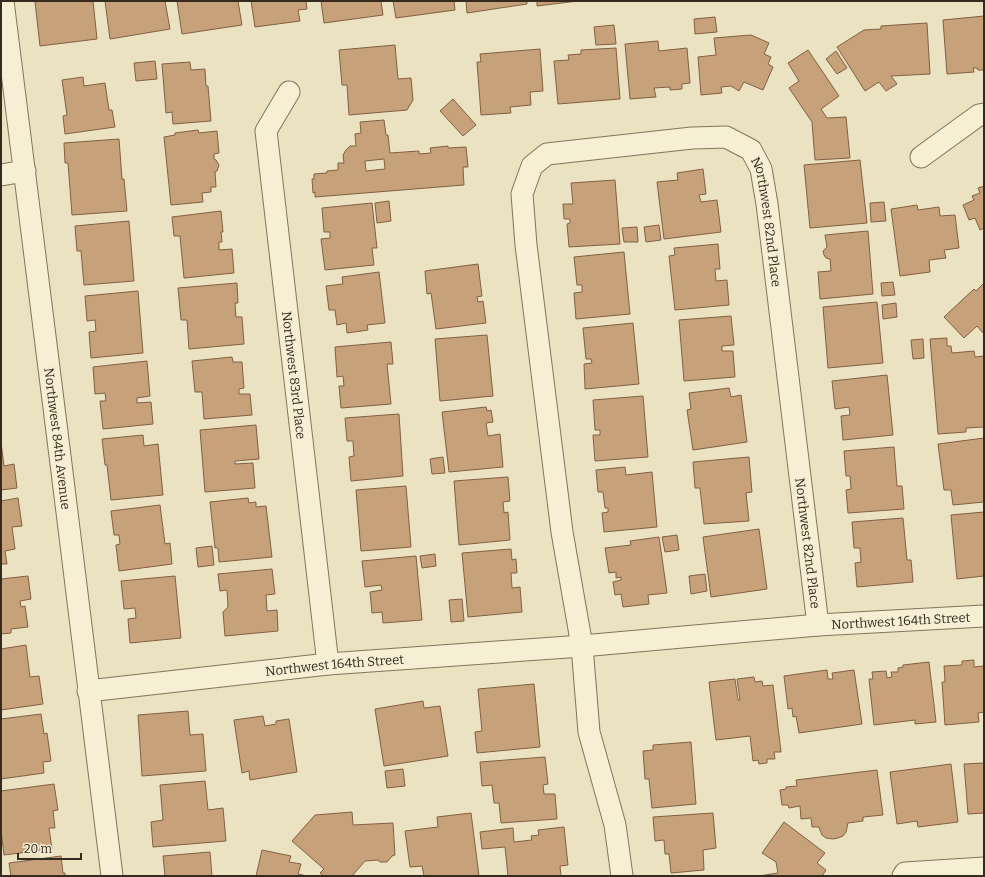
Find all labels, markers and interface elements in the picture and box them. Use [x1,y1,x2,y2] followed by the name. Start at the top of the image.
[748,154,784,288] street label: Northwest 82nd Place
[279,310,309,440] street label: Northwest 83rd Place
[42,367,74,510] street label: Northwest 84th Avenue
[793,477,823,609] street label: Northwest 82nd Place
[831,609,971,632] street label: Northwest 164th Street
[264,651,405,679] street label: Northwest 164th Street
[18,835,81,861] scale bar
[24,842,53,856] text: 20 m

